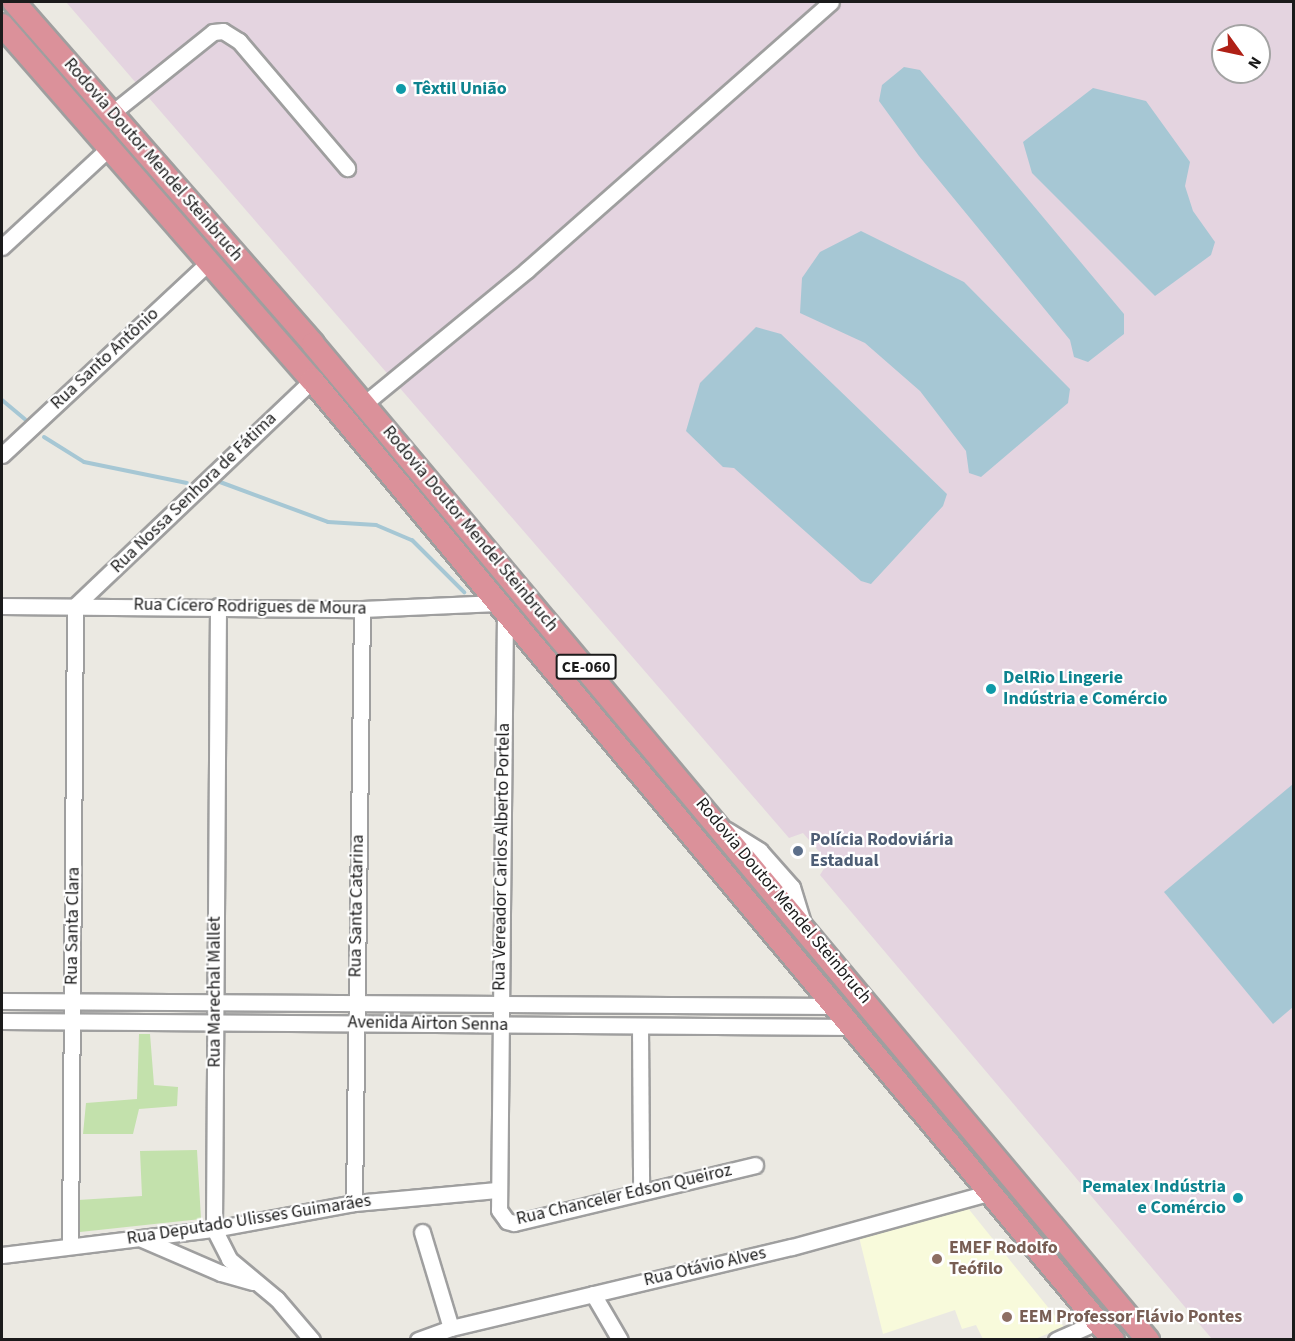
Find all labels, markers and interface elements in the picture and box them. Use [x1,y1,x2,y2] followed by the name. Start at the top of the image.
[1211,24,1271,84] north arrow
[1242,52,1267,73] text: N
[59,54,247,266] street label: Rodovia Doutor Mendel Steinbruch
[413,78,507,100] place label: Têxtil União
[394,82,408,96] marker: Têxtil União
[47,303,163,415] street label: Rua Santo Antônio
[107,408,281,578] street label: Rua Nossa Senhora de Fátima
[377,422,563,636] street label: Rodovia Doutor Mendel Steinbruch
[133,594,367,620] street label: Rua Cícero Rodrigues de Moura
[554,654,618,680] road number: CE-060
[1003,668,1167,710] place label: DelRio Lingerie Indústria e Comércio
[984,682,998,696] marker: DelRio Lingerie Indústria e Comércio
[489,723,515,991] street label: Rua Vereador Carlos Alberto Portela
[690,794,876,1008] street label: Rodovia Doutor Mendel Steinbruch
[810,830,953,872] place label: Polícia Rodoviária Estadual
[345,834,369,978] street label: Rua Santa Catarina
[791,844,805,858] marker: Polícia Rodoviária Estadual
[61,867,85,985] street label: Rua Santa Clara
[204,916,226,1068] street label: Rua Marechal Mallet
[348,1012,508,1036] street label: Avenida Airton Senna
[514,1160,734,1230] street label: Rua Chanceler Edson Queiroz
[1082,1177,1226,1220] place label: Pemalex Indústria e Comércio
[125,1190,373,1250] street label: Rua Deputado Ulisses Guimarães
[1231,1191,1245,1205] marker: Pemalex Indústria e Comércio
[949,1238,1058,1280] place label: EMEF Rodolfo Teófilo
[642,1242,768,1292] street label: Rua Otávio Alves
[930,1252,944,1266] marker: EMEF Rodolfo Teófilo
[1019,1306,1242,1328] place label: EEM Professor Flávio Pontes
[1000,1310,1014,1324] marker: EEM Professor Flávio Pontes

